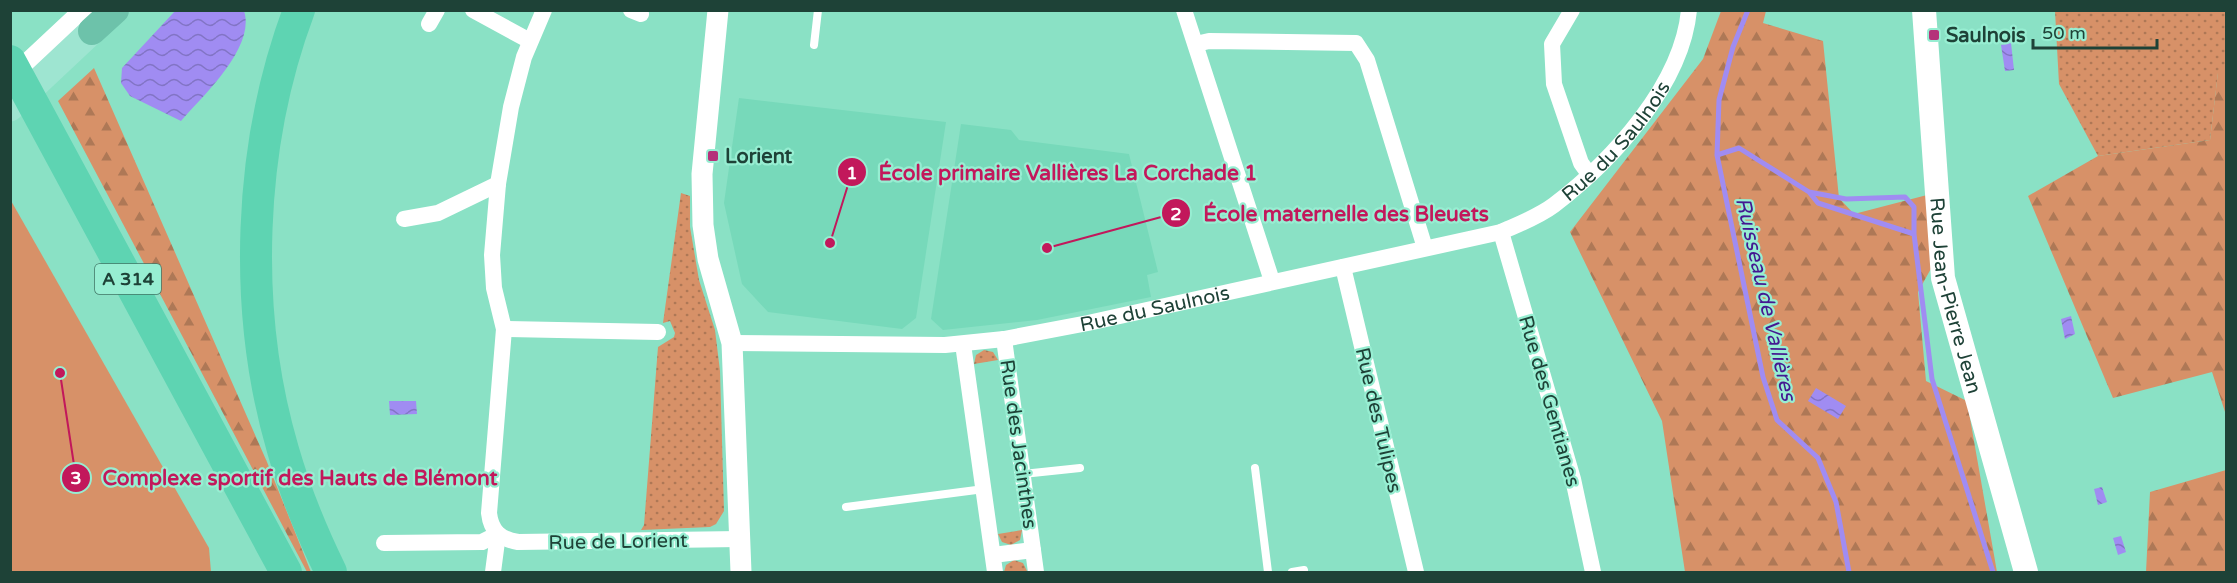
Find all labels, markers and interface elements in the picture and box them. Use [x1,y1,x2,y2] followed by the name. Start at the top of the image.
[2033,12,2158,50] scale bar
[2042,22,2086,44] text: 50 m
[1946,24,2026,48] place label: Saulnois
[1927,28,1941,42] marker: Saulnois
[1557,77,1676,207] street label: Rue du Saulnois
[725,145,793,169] place label: Lorient
[706,149,720,163] marker: Lorient
[837,153,1270,192] callout: École primaire Vallières La Corchade 1
[878,160,1258,186] text: École primaire Vallières La Corchade 1
[846,162,858,184] text: 1
[1161,194,1501,233] callout: École maternelle des Bleuets
[1730,195,1802,405] water label: Ruisseau de Vallières
[1924,197,1986,397] street label: Rue Jean-Pierre Jean
[1203,201,1489,227] text: École maternelle des Bleuets
[1170,203,1182,225] text: 2
[95,264,161,294] road number: A 314
[1078,281,1232,337] street label: Rue du Saulnois
[1513,313,1585,490] street label: Rue des Gentianes
[1350,345,1406,495] street label: Rue des Tulipes
[994,358,1042,530] street label: Rue des Jacinthes
[61,458,510,497] callout: Complexe sportif des Hauts de Blémont
[102,466,498,491] text: Complexe sportif des Hauts de Blémont
[70,467,82,489] text: 3
[548,529,688,555] street label: Rue de Lorient

